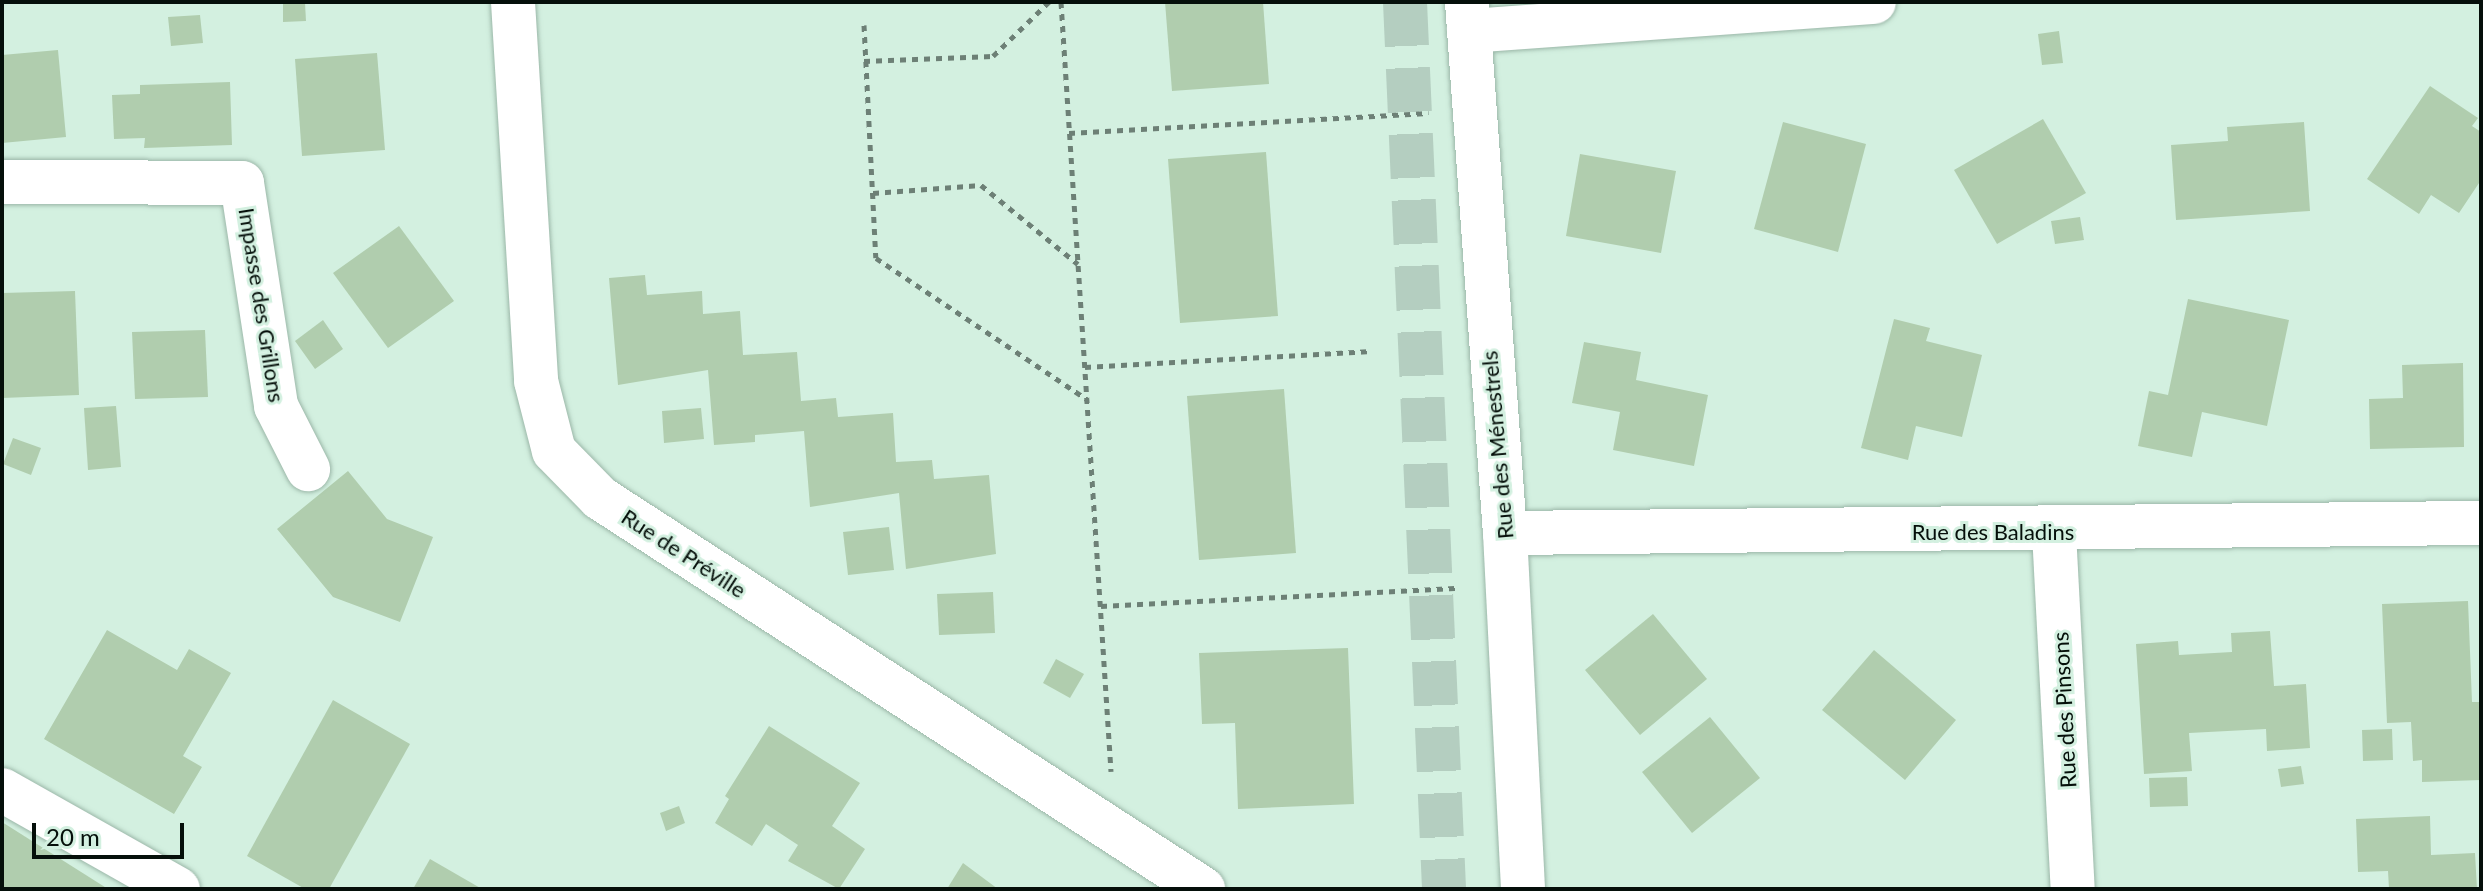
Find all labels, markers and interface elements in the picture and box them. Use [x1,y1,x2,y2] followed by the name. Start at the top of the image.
[234,206,290,404] street label: Impasse des Grillons
[1476,350,1518,540] street label: Rue des Ménestrels
[617,503,751,603] street label: Rue de Préville
[1912,519,2074,545] street label: Rue des Baladins
[2047,631,2081,789] street label: Rue des Pinsons
[36,807,188,857] scale bar
[46,822,100,851] text: 20 m

